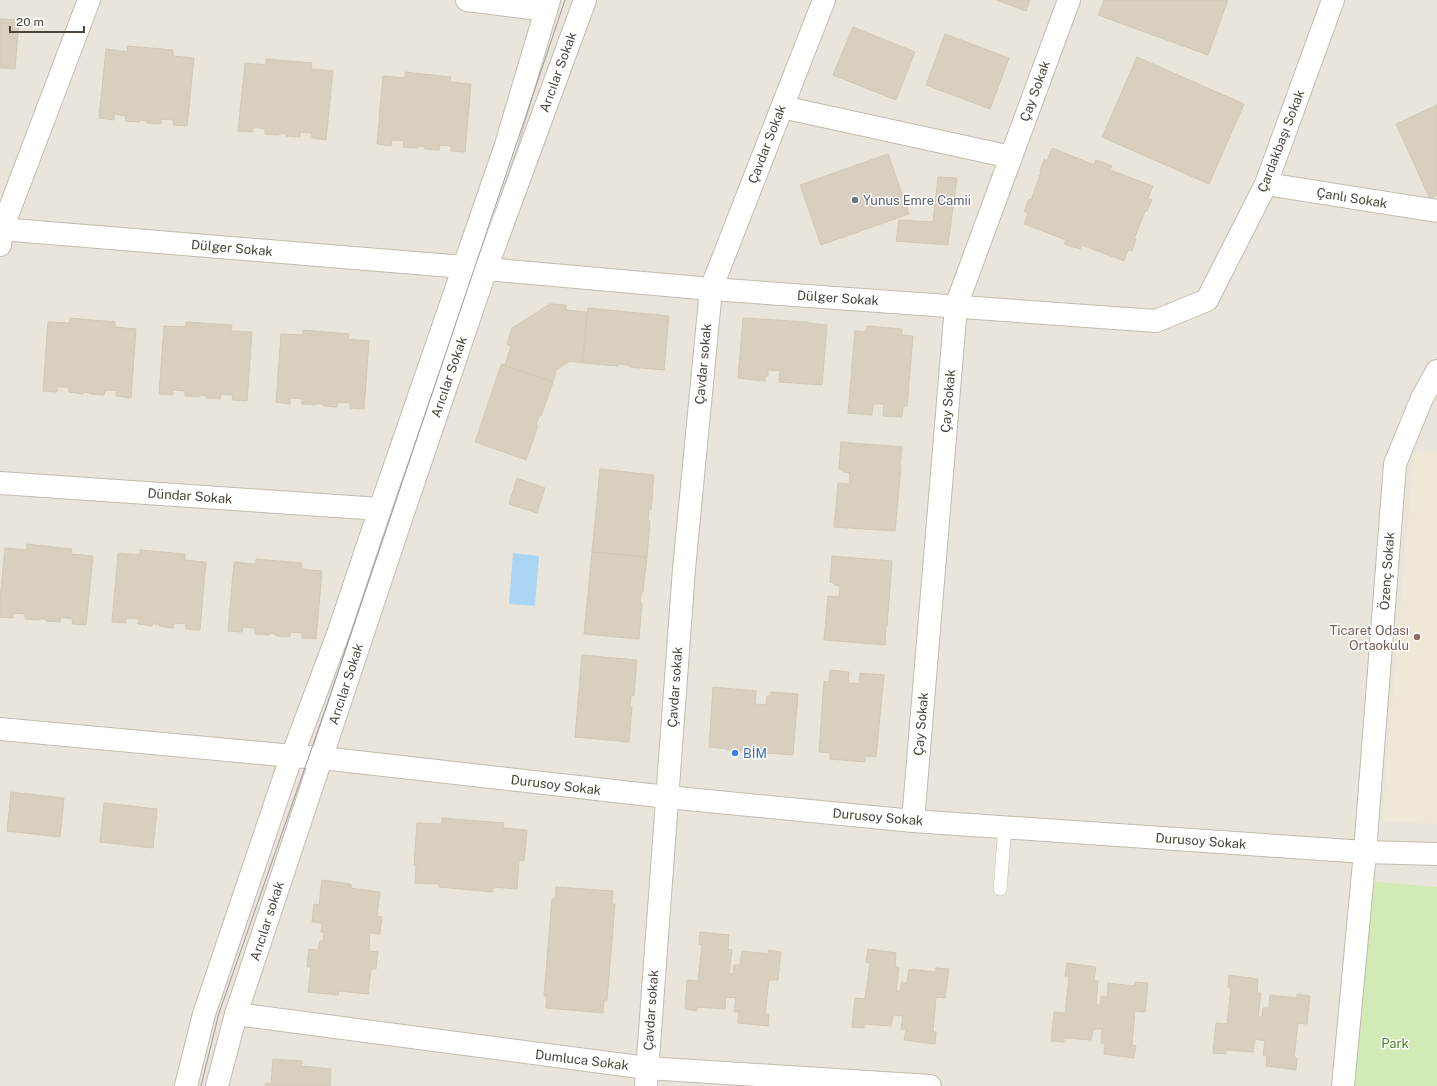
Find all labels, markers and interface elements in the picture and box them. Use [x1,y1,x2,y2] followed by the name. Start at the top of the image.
[10,8,84,34] scale bar
[16,15,44,29] text: 20 m
[536,30,580,114] street label: Arıcılar Sokak
[1017,59,1053,123] street label: Çay Sokak
[1255,88,1307,194] street label: Çardakbaşı Sokak
[745,103,789,185] street label: Çavdar Sokak
[1316,185,1388,211] street label: Çanlı Sokak
[863,193,971,208] place label: Yunus Emre Camii
[850,195,860,205] marker: Yunus Emre Camii
[191,237,273,259] street label: Dülger Sokak
[797,288,879,308] street label: Dülger Sokak
[692,323,714,405] street label: Çavdar sokak
[428,335,470,419] street label: Arıcılar Sokak
[938,369,958,433] street label: Çay Sokak
[147,486,233,506] street label: Dündar Sokak
[1377,531,1397,611] street label: Özenç Sokak
[1330,623,1409,653] place label: Ticaret Odası Ortaokulu
[1412,632,1422,642] marker: Ticaret Odası Ortaokulu
[326,641,366,727] street label: Arıcılar Sokak
[665,646,685,728] street label: Çavdar sokak
[911,692,931,756] street label: Çay Sokak
[743,746,767,761] place label: BİM
[730,748,740,758] marker: BİM
[510,772,602,798] street label: Durusoy Sokak
[832,806,924,828] street label: Durusoy Sokak
[1155,830,1247,852] street label: Durusoy Sokak
[247,879,287,963] street label: Arıcılar sokak
[641,969,661,1051] street label: Çavdar sokak
[1381,1036,1409,1051] park label: Park
[534,1047,630,1073] street label: Dumluca Sokak

